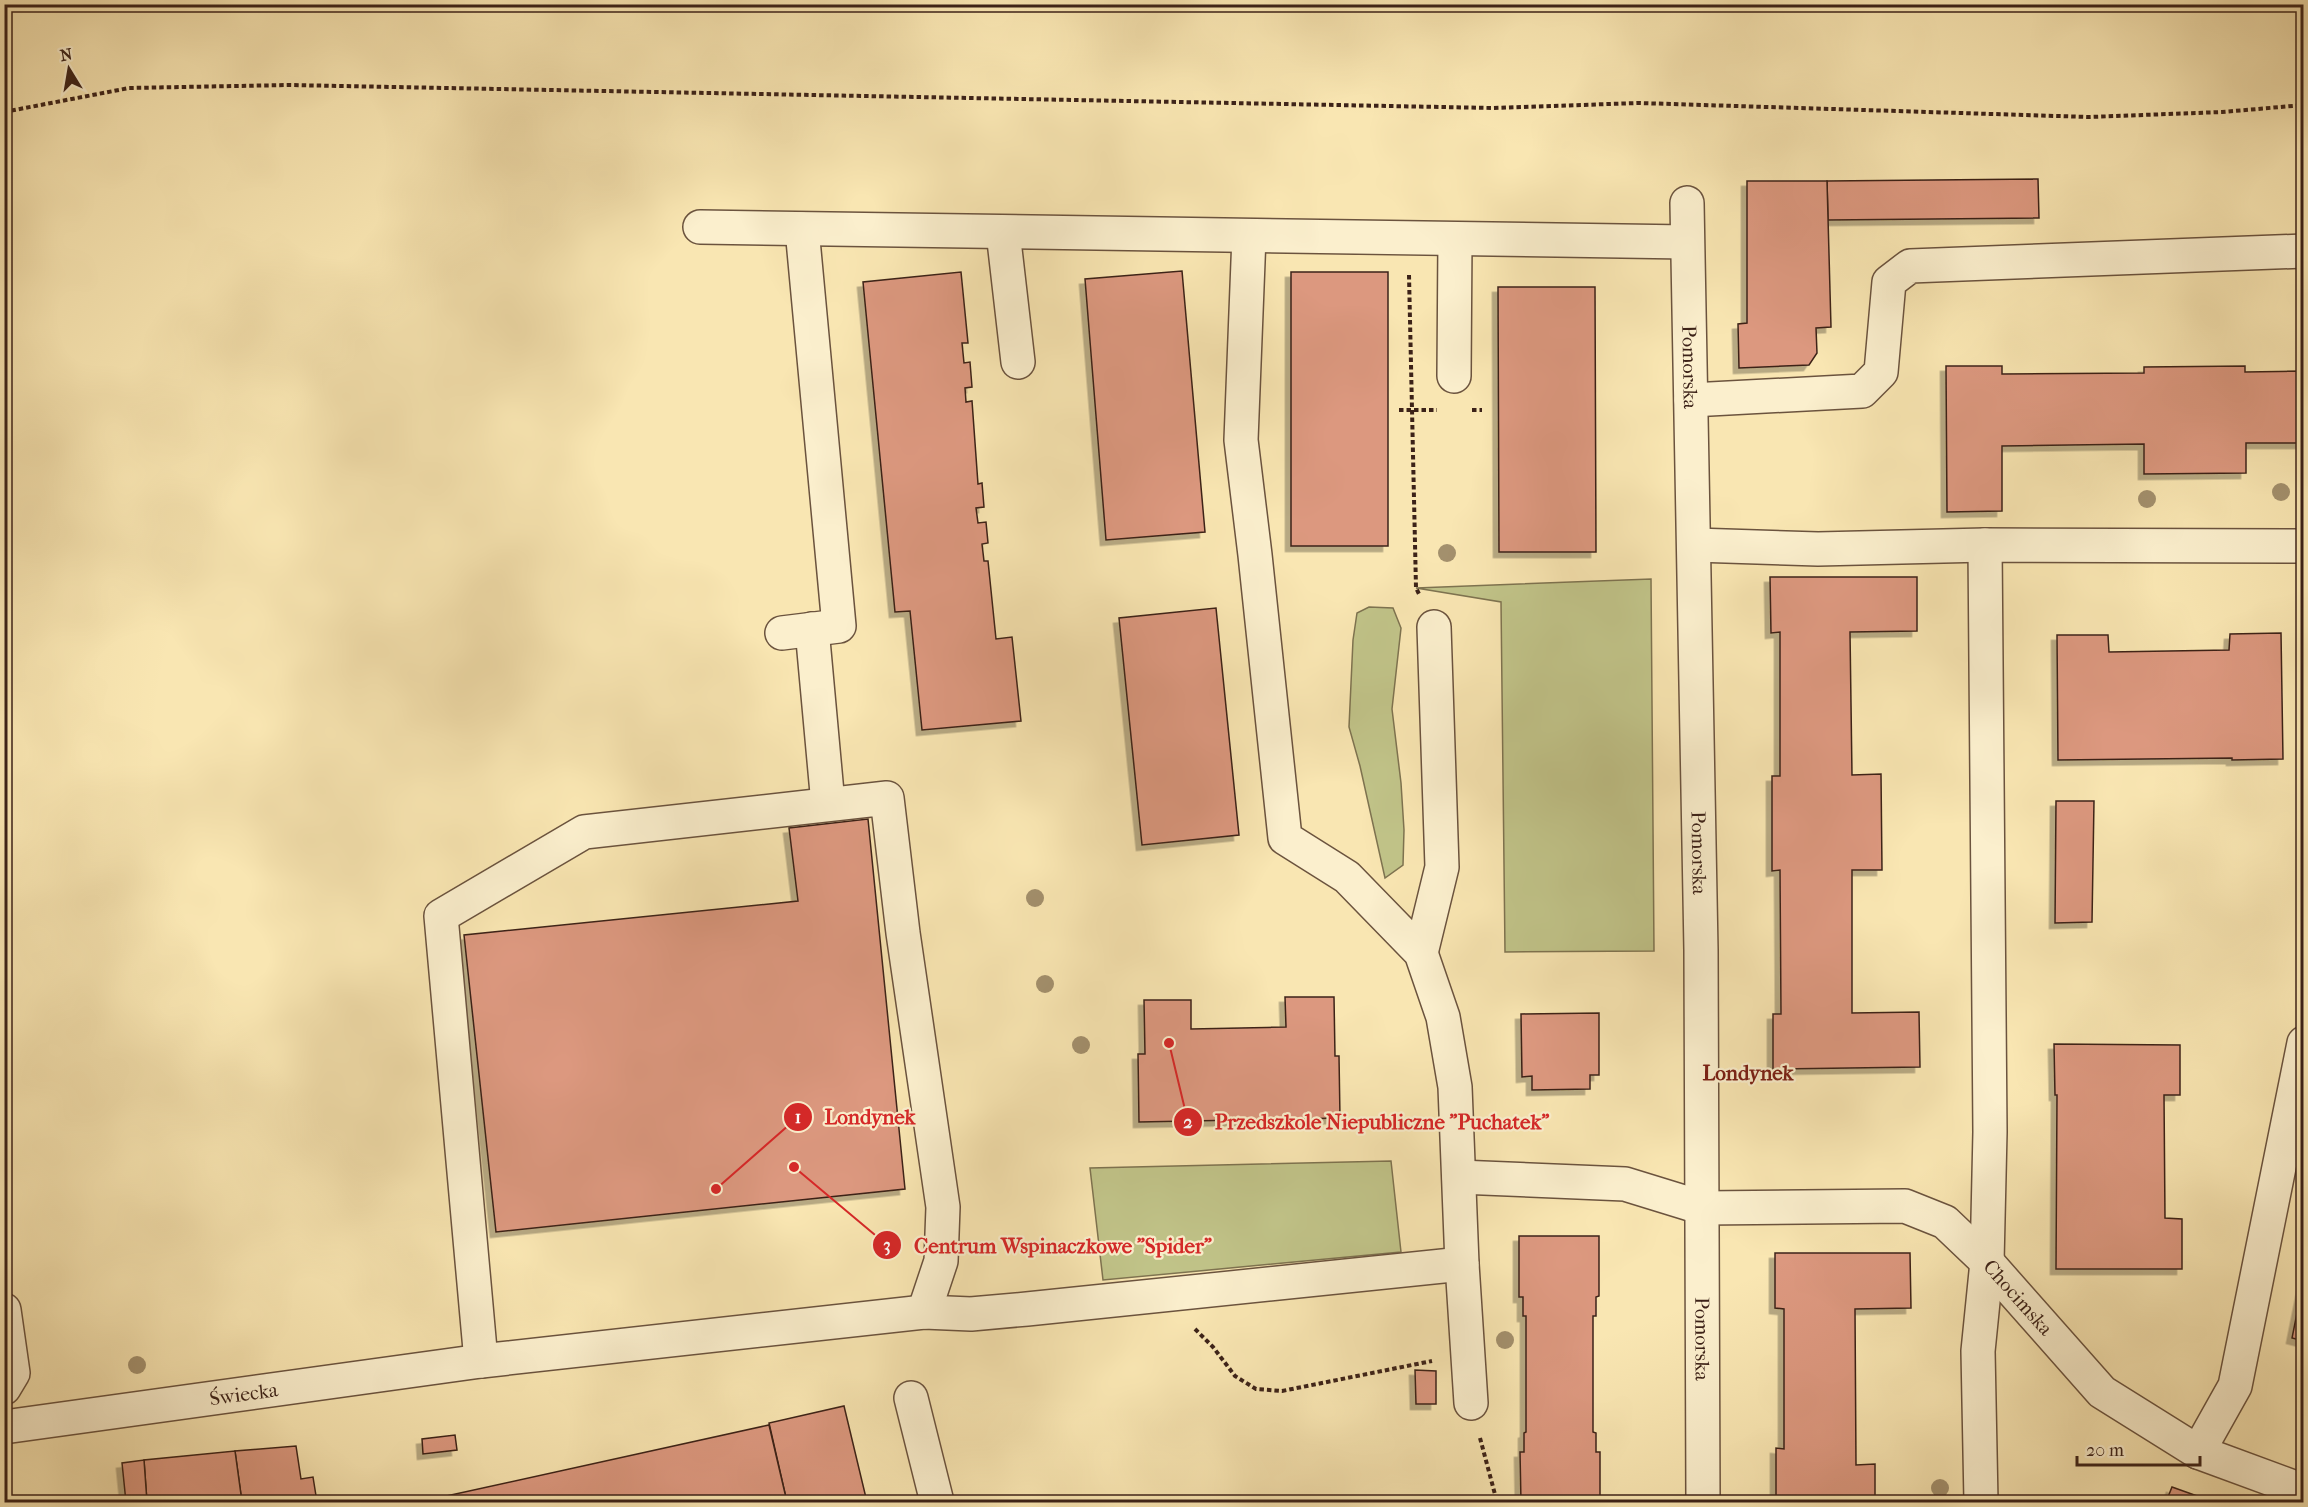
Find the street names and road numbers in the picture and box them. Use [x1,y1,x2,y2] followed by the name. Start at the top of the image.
[1678,325,1702,410] street label: Pomorska
[1687,811,1711,896] street label: Pomorska
[1979,1255,2058,1340] street label: Chocimska
[1691,1297,1714,1381] street label: Pomorska
[208,1378,280,1410] street label: Świecka

